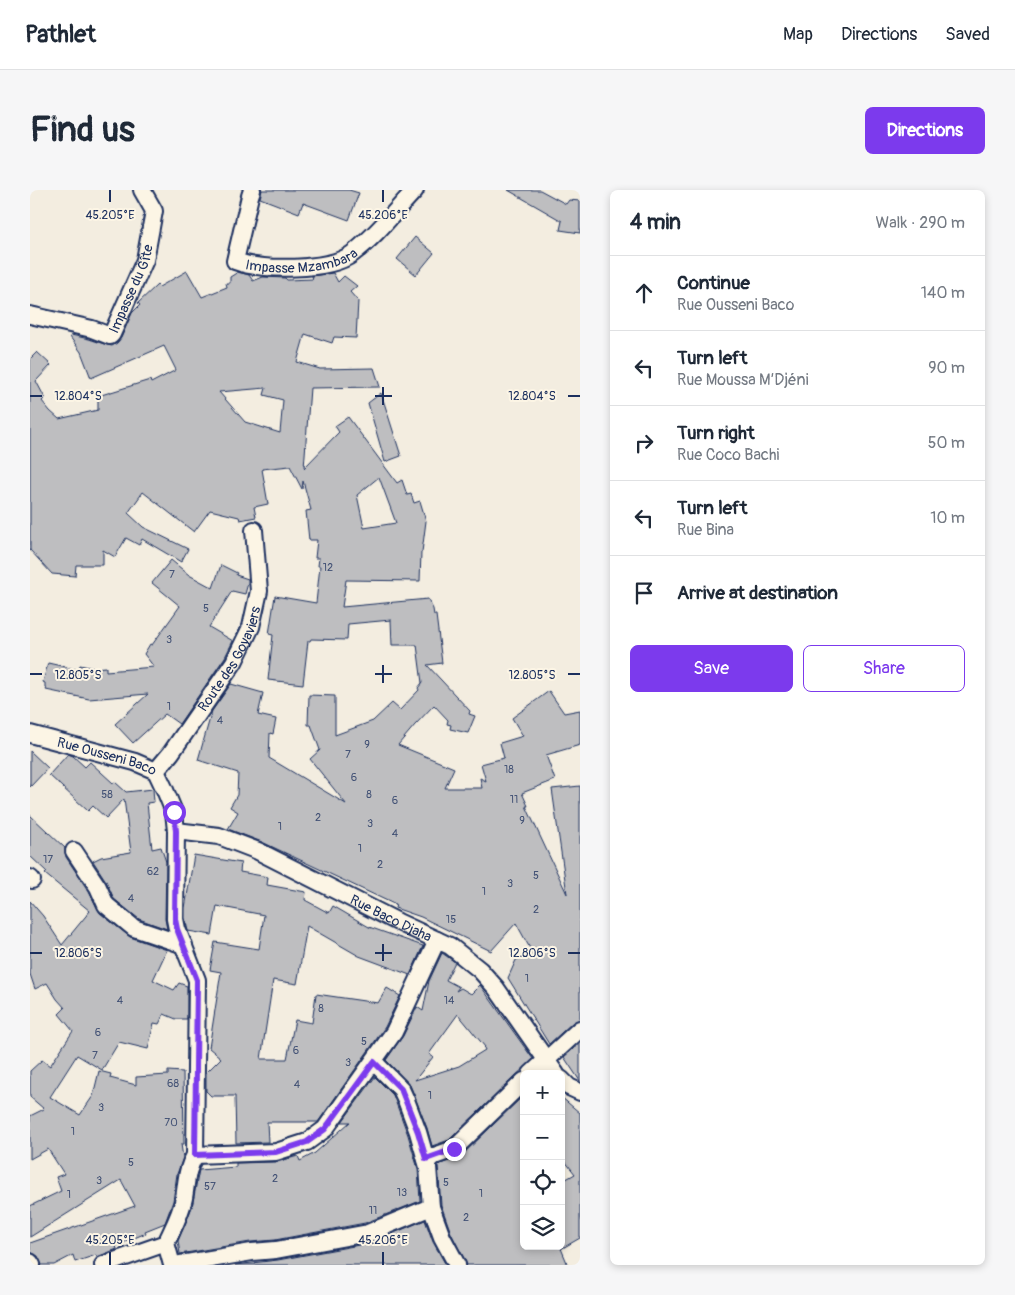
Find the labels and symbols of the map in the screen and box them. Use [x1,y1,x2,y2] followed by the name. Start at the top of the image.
[86,208,135,223] text: 45.205°E
[358,208,408,223] text: 45.206°E
[105,243,157,336] street label: Impasse du Gîte
[244,245,361,277] street label: Impasse Mzambara
[54,389,102,404] text: 12.804°S
[508,389,556,404] text: 12.804°S
[323,561,333,574] house number: 12
[169,568,175,581] house number: 7
[203,602,209,615] house number: 5
[194,604,264,715] street label: Route des Goyaviers
[166,633,172,646] house number: 3
[54,668,102,683] text: 12.805°S
[508,668,556,683] text: 12.805°S
[167,700,171,713] house number: 1
[217,714,224,727] house number: 4
[55,734,159,779] street label: Rue Ousseni Baco
[364,738,370,751] house number: 9
[345,748,351,761] house number: 7
[504,763,514,776] house number: 18
[351,771,357,784] house number: 6
[101,788,113,801] house number: 58
[366,788,372,801] house number: 8
[510,793,518,806] house number: 11
[392,794,398,807] house number: 6
[163,801,186,824] route start
[315,811,321,824] house number: 2
[519,814,525,827] house number: 9
[367,817,373,830] house number: 3
[278,820,282,833] house number: 1
[392,827,399,840] house number: 4
[358,842,362,855] house number: 1
[43,853,53,866] house number: 17
[377,858,383,871] house number: 2
[147,865,159,878] house number: 62
[533,869,539,882] house number: 5
[507,877,513,890] house number: 3
[482,885,486,898] house number: 1
[347,891,434,945] street label: Rue Baco Djaha
[128,892,135,905] house number: 4
[533,903,539,916] house number: 2
[446,913,456,926] house number: 15
[54,946,102,961] text: 12.806°S
[508,946,556,961] text: 12.806°S
[525,972,529,985] house number: 1
[117,994,124,1007] house number: 4
[444,994,455,1007] house number: 14
[318,1002,324,1015] house number: 8
[95,1026,101,1039] house number: 6
[361,1035,367,1048] house number: 5
[293,1044,299,1057] house number: 6
[92,1049,98,1062] house number: 7
[345,1056,351,1069] house number: 3
[167,1077,179,1090] house number: 68
[294,1078,301,1091] house number: 4
[428,1089,432,1102] house number: 1
[98,1101,104,1114] house number: 3
[164,1116,178,1129] house number: 70
[71,1125,75,1138] house number: 1
[443,1138,466,1161] route end
[128,1156,134,1169] house number: 5
[272,1172,278,1185] house number: 2
[96,1174,102,1187] house number: 3
[443,1176,449,1189] house number: 5
[204,1180,216,1193] house number: 57
[397,1186,407,1199] house number: 13
[479,1187,483,1200] house number: 1
[67,1188,71,1201] house number: 1
[369,1204,377,1217] house number: 11
[463,1211,469,1224] house number: 2
[86,1233,135,1248] text: 45.205°E
[358,1233,408,1248] text: 45.206°E

